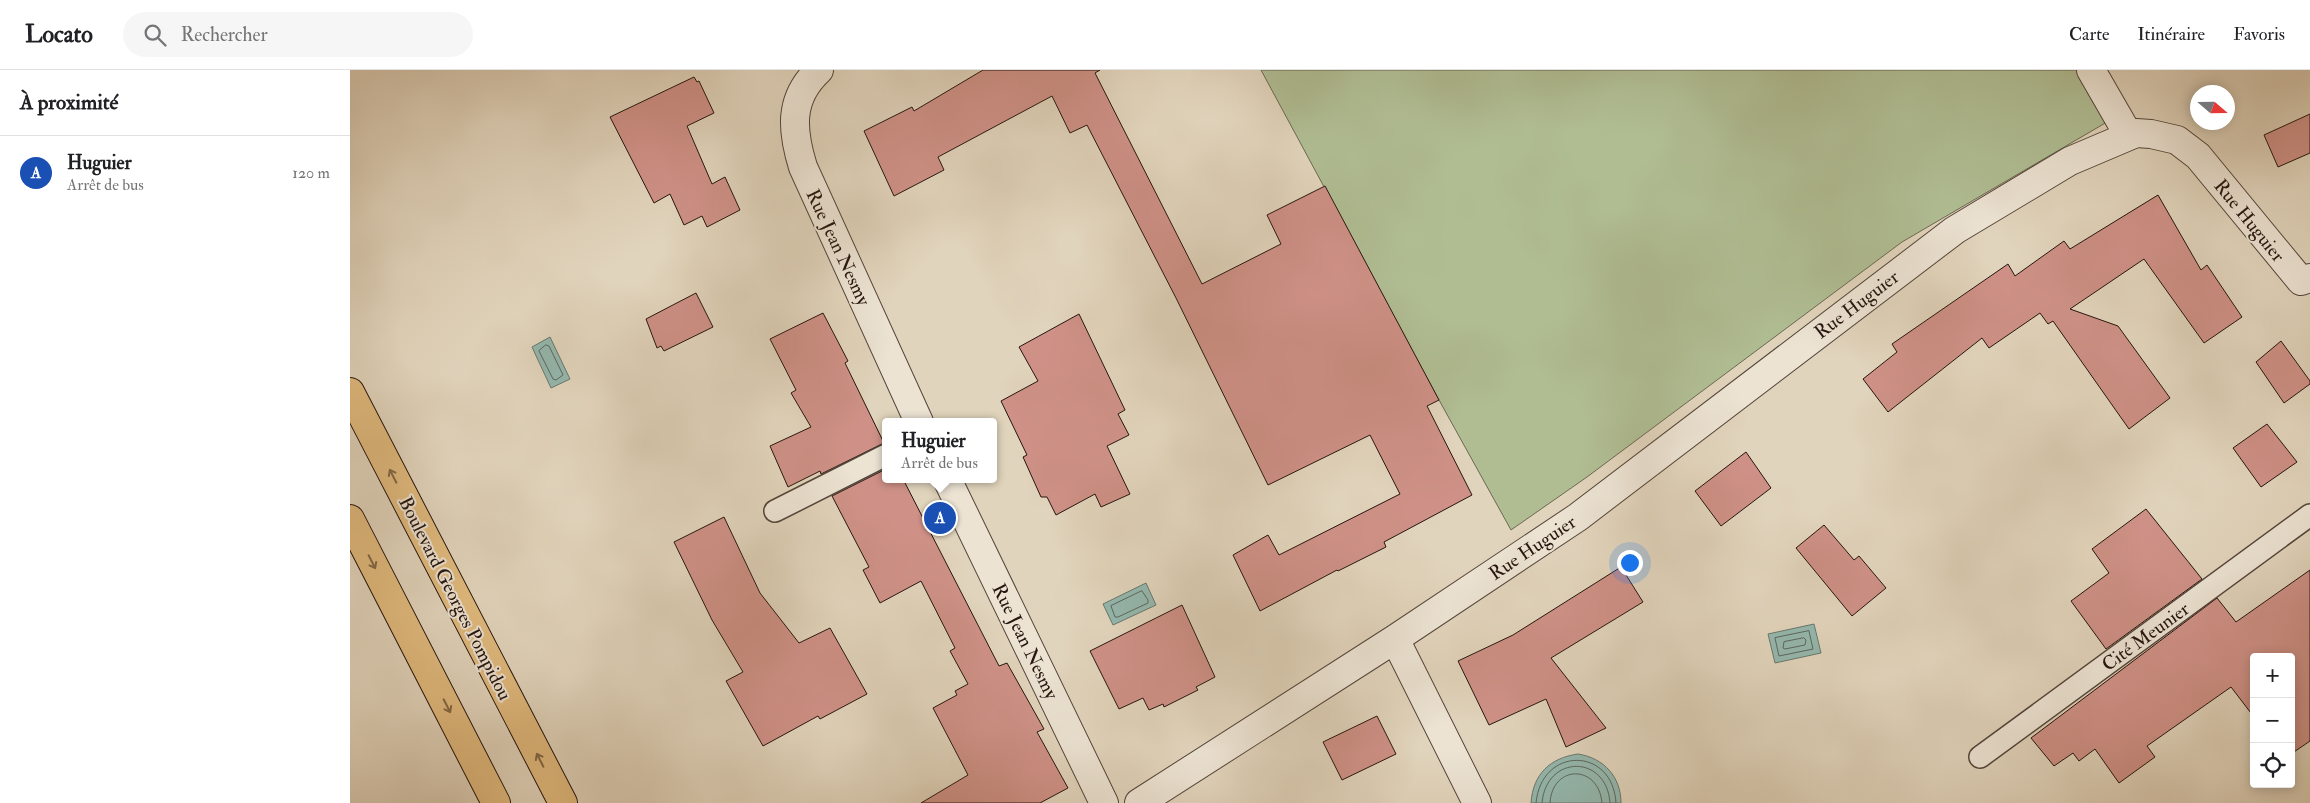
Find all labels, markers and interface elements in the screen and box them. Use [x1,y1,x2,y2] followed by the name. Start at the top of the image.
[123,12,473,57] search box
[25,19,93,50] text: Locato
[141,21,169,49] icon: search
[181,23,267,47] text: Rechercher
[2069,23,2110,46] text: Carte
[2138,23,2205,46] text: Itinéraire
[2233,23,2285,46] text: Favoris
[2190,85,2235,130] north arrow
[20,89,118,116] text: À proximité
[67,151,132,175] text: Huguier
[31,163,41,183] text: A
[292,163,330,183] text: 120 m
[2209,174,2290,267] street label: Rue Huguier
[67,175,144,195] text: Arrêt de bus
[801,185,876,310] street label: Rue Jean Nesmy
[1810,265,1904,344] street label: Rue Huguier
[882,418,997,483] popup
[901,429,966,453] text: Huguier
[901,453,978,473] text: Arrêt de bus
[388,468,398,483] one-way arrow
[392,493,517,705] street label: Boulevard Georges Pompidou
[924,499,956,537] pin: A
[1485,510,1581,586] street label: Rue Huguier
[1617,550,1643,576] your location
[368,554,377,569] one-way arrow
[987,580,1064,704] street label: Rue Jean Nesmy
[2097,597,2194,677] street label: Cité Meunier
[2250,653,2295,788] map controls
[2250,653,2295,698] button: +
[2250,698,2295,743] button: −
[442,699,452,714] one-way arrow
[2250,743,2295,788] button: locate
[535,752,545,767] one-way arrow

